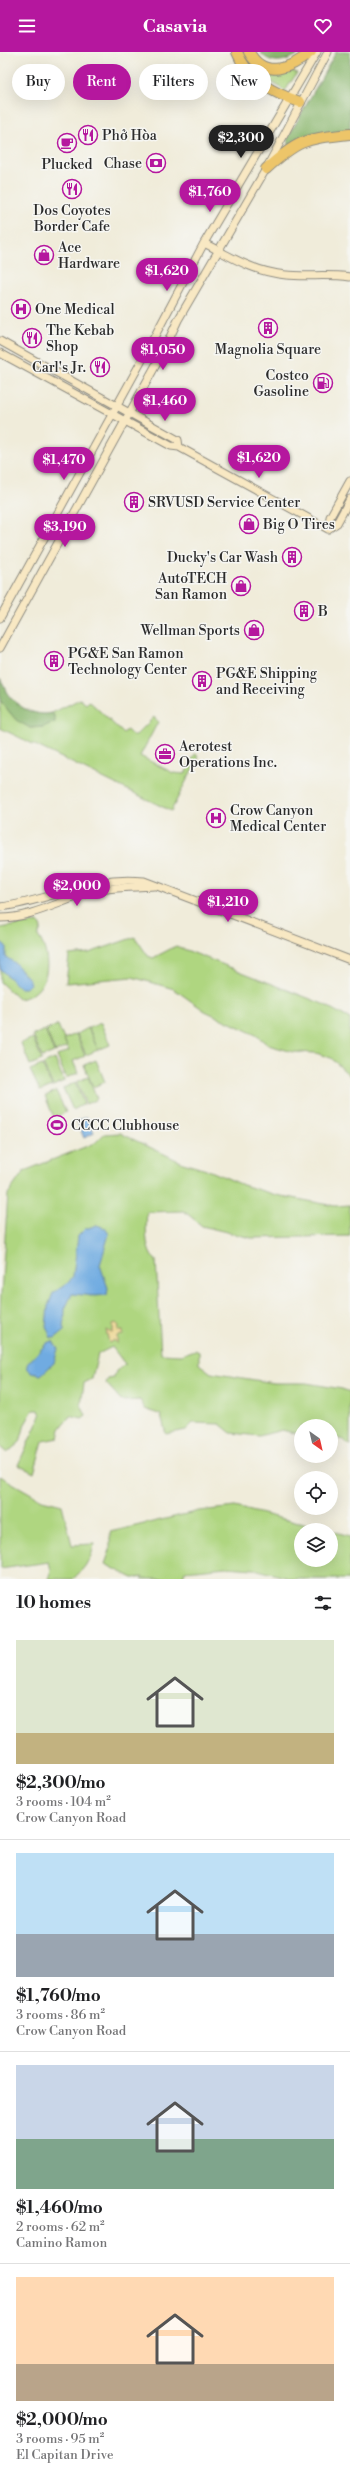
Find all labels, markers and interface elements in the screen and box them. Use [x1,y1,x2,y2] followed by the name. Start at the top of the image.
[16,15,38,37] icon: menu
[143,15,207,38] text: Casavia
[312,15,334,37] icon: heart
[12,64,65,100] chip: Buy
[73,64,131,100] chip: Rent
[139,64,208,100] chip: Filters
[216,64,271,100] chip: New
[77,124,99,146] restaurant icon: Phở Hòa
[208,125,274,159] pin: $2,300
[102,127,158,145] place label: Phở Hòa
[218,130,264,146] text: $2,300
[56,132,78,154] cafe icon: Plucked
[145,152,167,174] bank icon: Chase
[104,155,142,173] place label: Chase
[42,156,93,174] place label: Plucked
[61,178,83,200] restaurant icon: Dos Coyotes Border Cafe
[177,179,243,213] pin: $1,760
[189,184,231,200] text: $1,760
[33,202,111,236] place label: Dos Coyotes Border Cafe
[57,239,120,273] place label: Ace Hardware
[33,244,55,266] shop icon: Ace Hardware
[134,258,200,292] pin: $1,620
[145,263,189,279] text: $1,620
[10,298,32,320] hospital icon: One Medical
[35,301,115,319] place label: One Medical
[257,317,279,339] building icon: Magnolia Square
[46,322,114,356] place label: The Kebab Shop
[21,327,43,349] restaurant icon: The Kebab Shop
[130,337,196,371] pin: $1,050
[215,341,321,359] place label: Magnolia Square
[140,342,186,358] text: $1,050
[89,356,111,378] restaurant icon: Carl's Jr.
[32,359,86,377] place label: Carl's Jr.
[253,367,309,401] place label: Costco Gasoline
[312,372,334,394] fuel station icon: Costco Gasoline
[132,388,198,422] pin: $1,460
[143,393,187,409] text: $1,460
[226,445,292,479] pin: $1,620
[31,447,97,481] pin: $1,470
[237,450,281,466] text: $1,620
[43,452,85,468] text: $1,470
[123,491,145,513] building icon: SRVUSD Service Center
[148,494,300,512] place label: SRVUSD Service Center
[238,513,260,535] shop icon: Big O Tires
[32,514,98,548] pin: $3,190
[262,516,335,534] place label: Big O Tires
[43,519,87,535] text: $3,190
[281,546,303,568] building icon: Ducky's Car Wash
[167,549,279,567] place label: Ducky's Car Wash
[155,570,228,604] place label: AutoTECH San Ramon
[230,575,252,597] shop icon: AutoTECH San Ramon
[293,600,315,622] building icon: B
[317,603,328,621] place label: B
[243,619,265,641] shop icon: Wellman Sports
[140,622,240,640] place label: Wellman Sports
[68,645,187,679] place label: PG&E San Ramon Technology Center
[43,650,65,672] building icon: PG&E San Ramon Technology Center
[216,665,318,699] place label: PG&E Shipping and Receiving
[191,670,213,692] building icon: PG&E Shipping and Receiving
[178,738,277,772] place label: Aerotest Operations Inc.
[154,743,176,765] office icon: Aerotest Operations Inc.
[230,802,326,836] place label: Crow Canyon Medical Center
[205,807,227,829] hospital icon: Crow Canyon Medical Center
[44,873,110,907] pin: $2,000
[53,878,101,894] text: $2,000
[195,889,261,923] pin: $1,210
[207,894,249,910] text: $1,210
[46,1114,68,1136] sports icon: CCCC Clubhouse
[71,1117,179,1135] place label: CCCC Clubhouse
[294,1419,338,1463] north arrow
[294,1419,338,1567] map controls
[294,1471,338,1515] button: locate
[294,1523,338,1567] button: layers
[16,1592,91,1614] text: 10 homes
[312,1592,334,1614] icon: filters
[139,1666,211,1738] icon: home
[16,1772,106,1794] text: $2,300/mo
[16,1794,111,1810] text: 3 rooms · 104 m²
[16,1810,126,1826] text: Crow Canyon Road
[139,1879,211,1951] icon: home
[16,1985,101,2007] text: $1,760/mo
[16,2007,105,2023] text: 3 rooms · 86 m²
[16,2023,126,2039] text: Crow Canyon Road
[139,2091,211,2163] icon: home
[16,2197,103,2219] text: $1,460/mo
[16,2219,105,2235] text: 2 rooms · 62 m²
[16,2235,107,2251] text: Camino Ramon
[139,2303,211,2375] icon: home
[16,2409,108,2431] text: $2,000/mo
[16,2431,104,2447] text: 3 rooms · 95 m²
[16,2447,114,2463] text: El Capitan Drive

